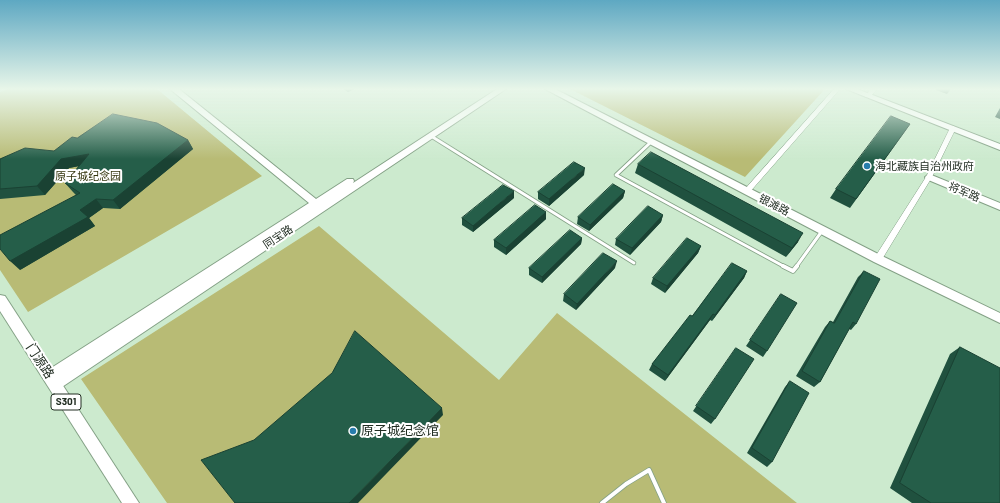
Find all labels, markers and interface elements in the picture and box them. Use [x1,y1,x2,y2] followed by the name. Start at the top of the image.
[875,159,974,173] place label: 海北藏族自治州政府
[862,161,872,171] marker: 海北藏族自治州政府
[55,169,121,183] park label: 原子城纪念园
[946,179,982,205] street label: 将军路
[756,192,792,218] street label: 银滩路
[261,222,295,252] street label: 同宝路
[23,340,57,382] street label: 门源路
[51,394,81,410] road number: S301
[361,423,439,439] place label: 原子城纪念馆
[348,426,358,436] marker: 原子城纪念馆

